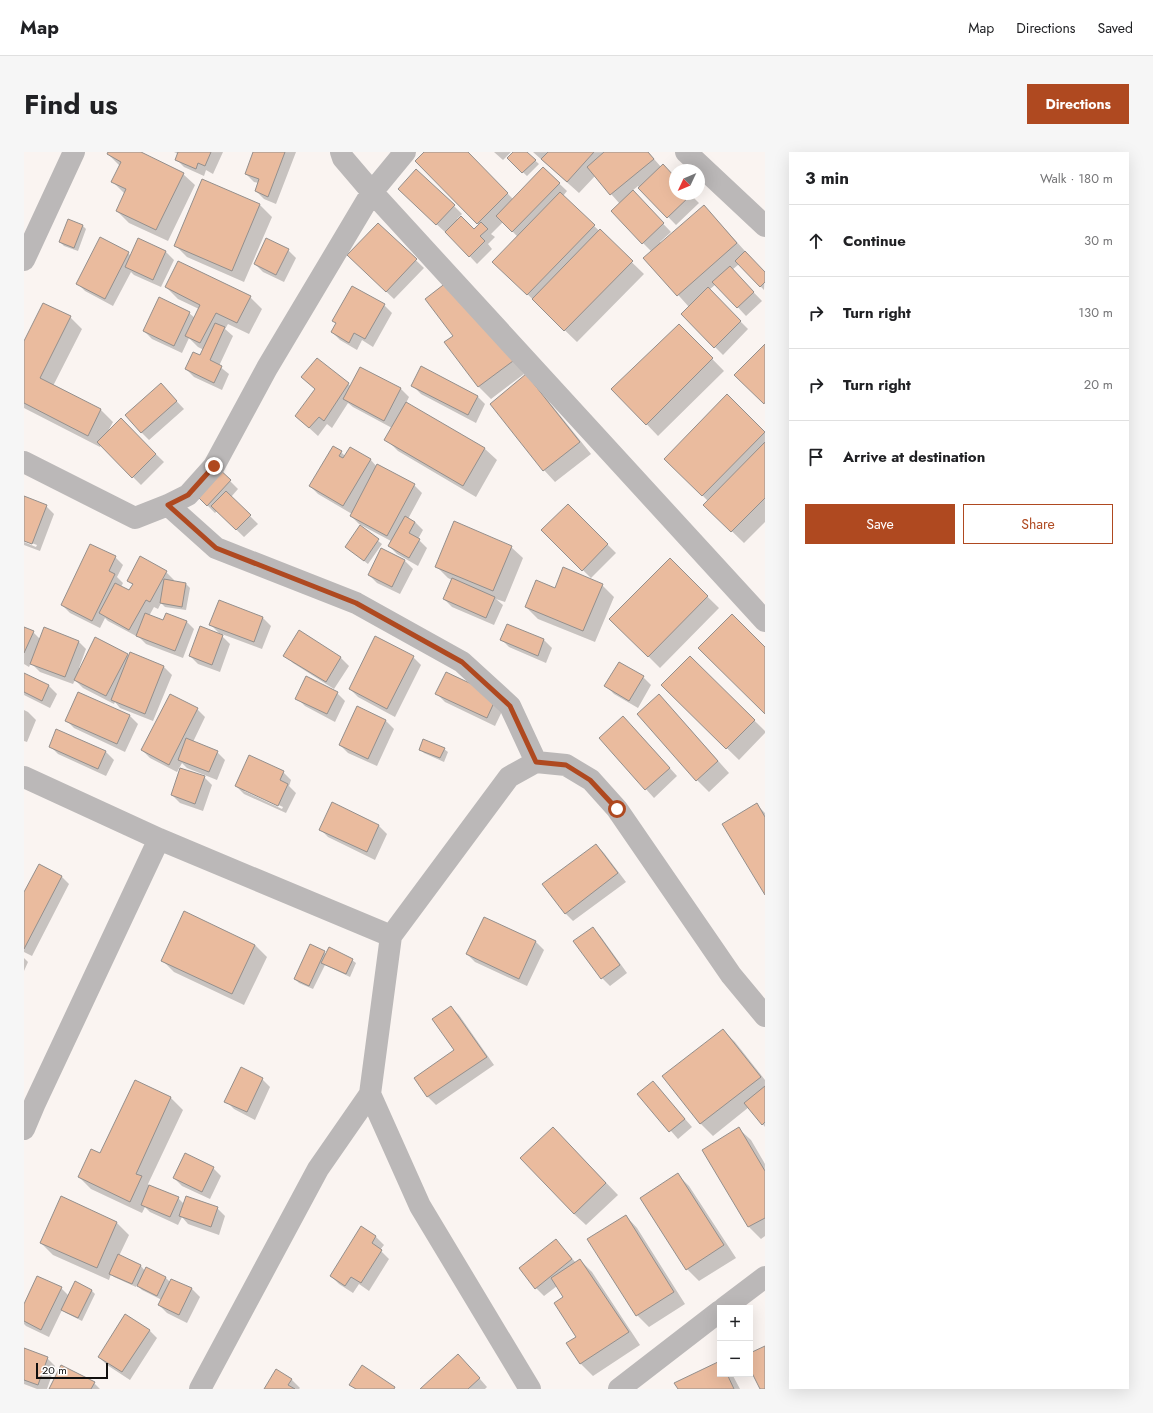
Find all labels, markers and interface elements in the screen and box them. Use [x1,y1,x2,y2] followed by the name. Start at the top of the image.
[20,14,59,41] text: Map
[968,18,994,38] text: Map
[1016,18,1076,38] text: Directions
[1098,18,1133,38] text: Saved
[24,84,118,125] text: Find us
[1027,84,1129,124] button: Directions
[669,164,705,200] north arrow
[805,166,849,190] text: 3 min
[1040,169,1113,188] text: Walk · 180 m
[805,230,827,252] icon: ahead
[843,230,906,252] text: Continue
[1084,231,1113,250] text: 30 m
[805,302,827,324] icon: right
[843,302,911,324] text: Turn right
[1078,303,1113,322] text: 130 m
[805,374,827,396] icon: right
[843,374,911,396] text: Turn right
[1084,375,1113,394] text: 20 m
[805,446,827,468] icon: arrive
[843,446,985,468] text: Arrive at destination
[205,457,223,475] route end
[805,504,955,544] button: Save
[963,504,1113,544] button: Share
[608,800,626,818] route start
[717,1305,753,1377] map controls
[717,1305,753,1341] button: +
[717,1341,753,1377] button: −
[36,1361,108,1380] scale bar
[42,1362,67,1378] text: 20 m

